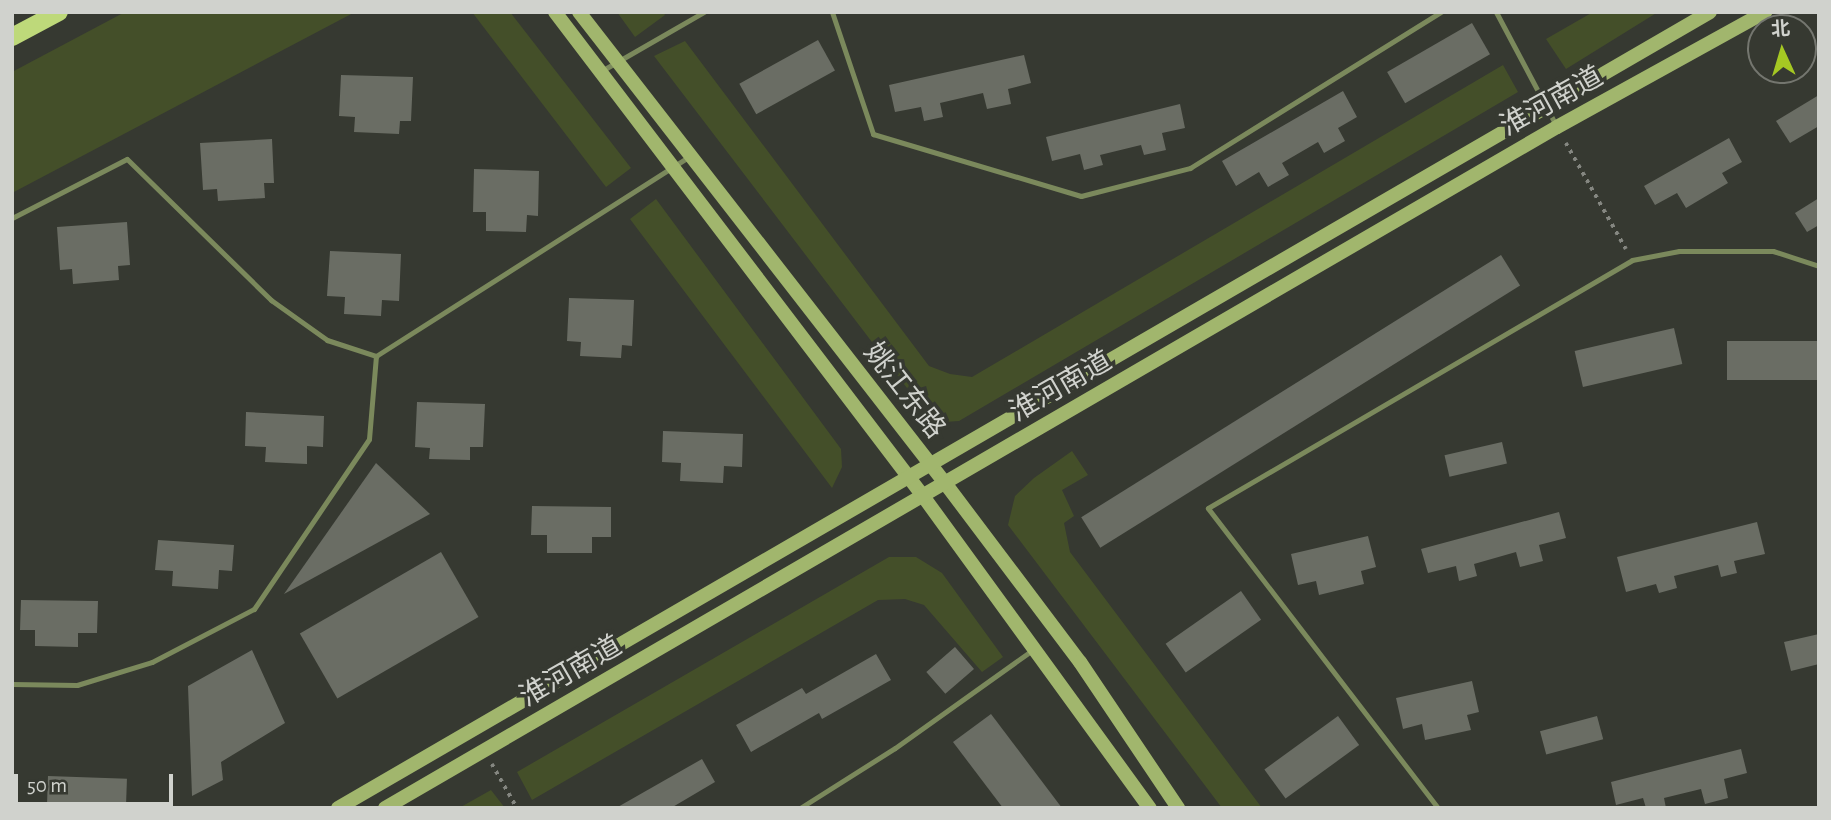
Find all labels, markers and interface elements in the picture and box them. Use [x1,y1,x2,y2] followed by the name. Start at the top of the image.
[1747,14,1817,84] north arrow
[1770,19,1791,40] text: 北
[1495,60,1609,144] street label: 淮河南道
[856,337,952,445] street label: 姚江东路
[1004,344,1118,430] street label: 淮河南道
[514,629,628,715] street label: 淮河南道
[18,760,177,804] scale bar
[27,775,67,796] text: 50 m

